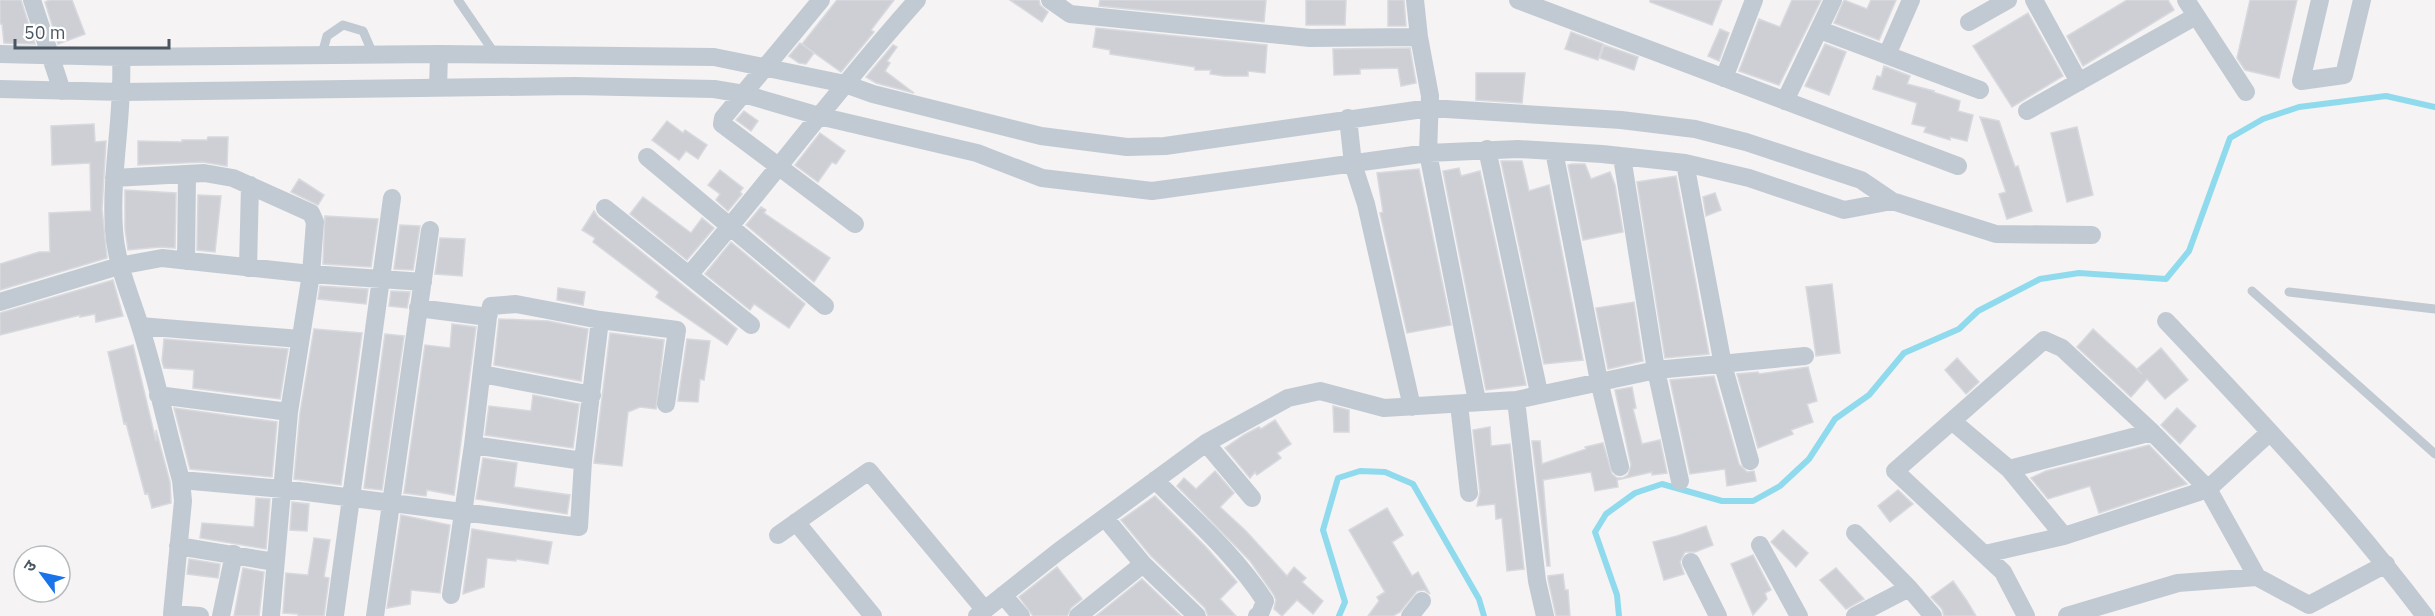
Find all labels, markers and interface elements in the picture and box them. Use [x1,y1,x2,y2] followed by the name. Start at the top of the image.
[15,12,170,50] scale bar
[24,21,66,44] text: 50 m
[12,544,72,604] north arrow
[18,556,41,575] text: उ

